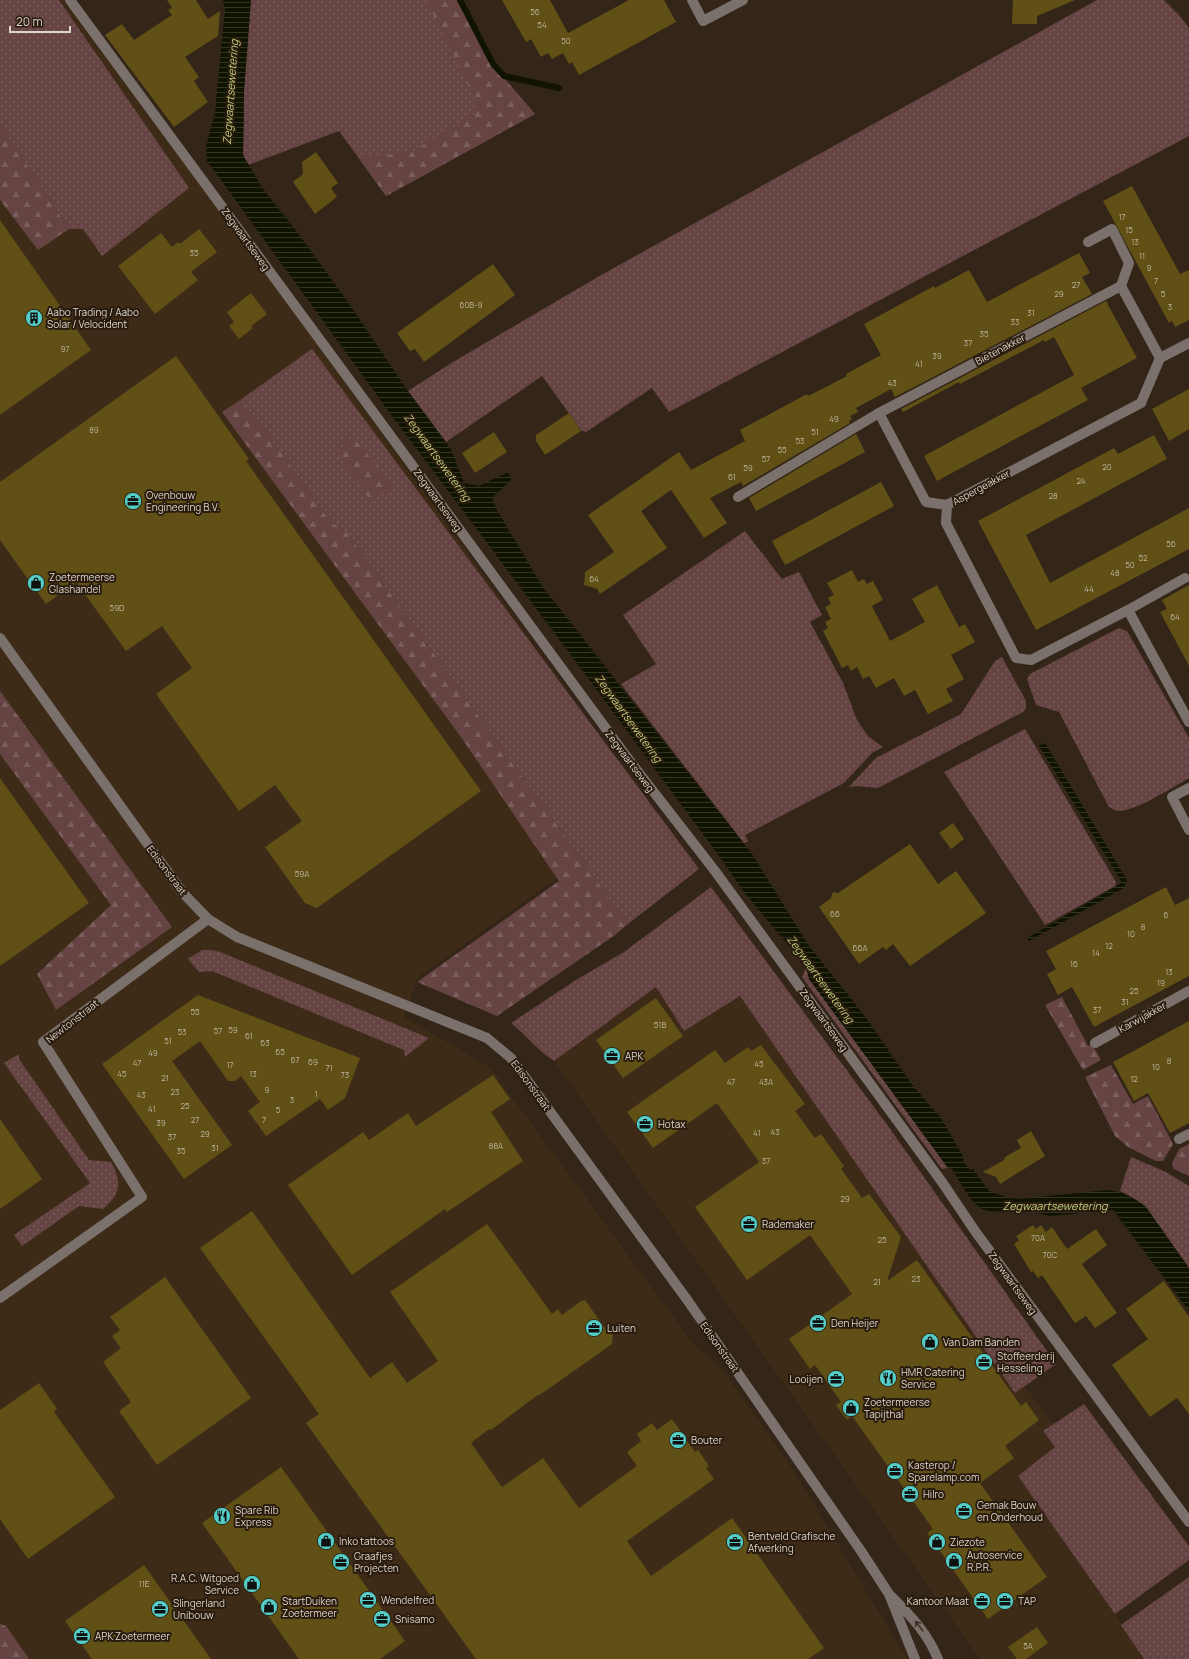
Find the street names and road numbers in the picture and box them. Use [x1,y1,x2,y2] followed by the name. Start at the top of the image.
[219,205,273,273] street label: Zegwaartseweg
[973,330,1028,368] street label: Bietenakker
[411,466,465,534] street label: Zegwaartseweg
[950,466,1013,508] street label: Aspergeakker
[602,727,658,795] street label: Zegwaartseweg
[144,842,190,898] street label: Edisonstraat
[797,986,851,1054] street label: Zegwaartseweg
[43,996,101,1046] street label: Newtonstraat
[1116,998,1169,1036] street label: Karwijakker
[508,1057,554,1113] street label: Edisonstraat
[986,1249,1040,1317] street label: Zegwaartseweg
[697,1319,743,1375] street label: Edisonstraat

